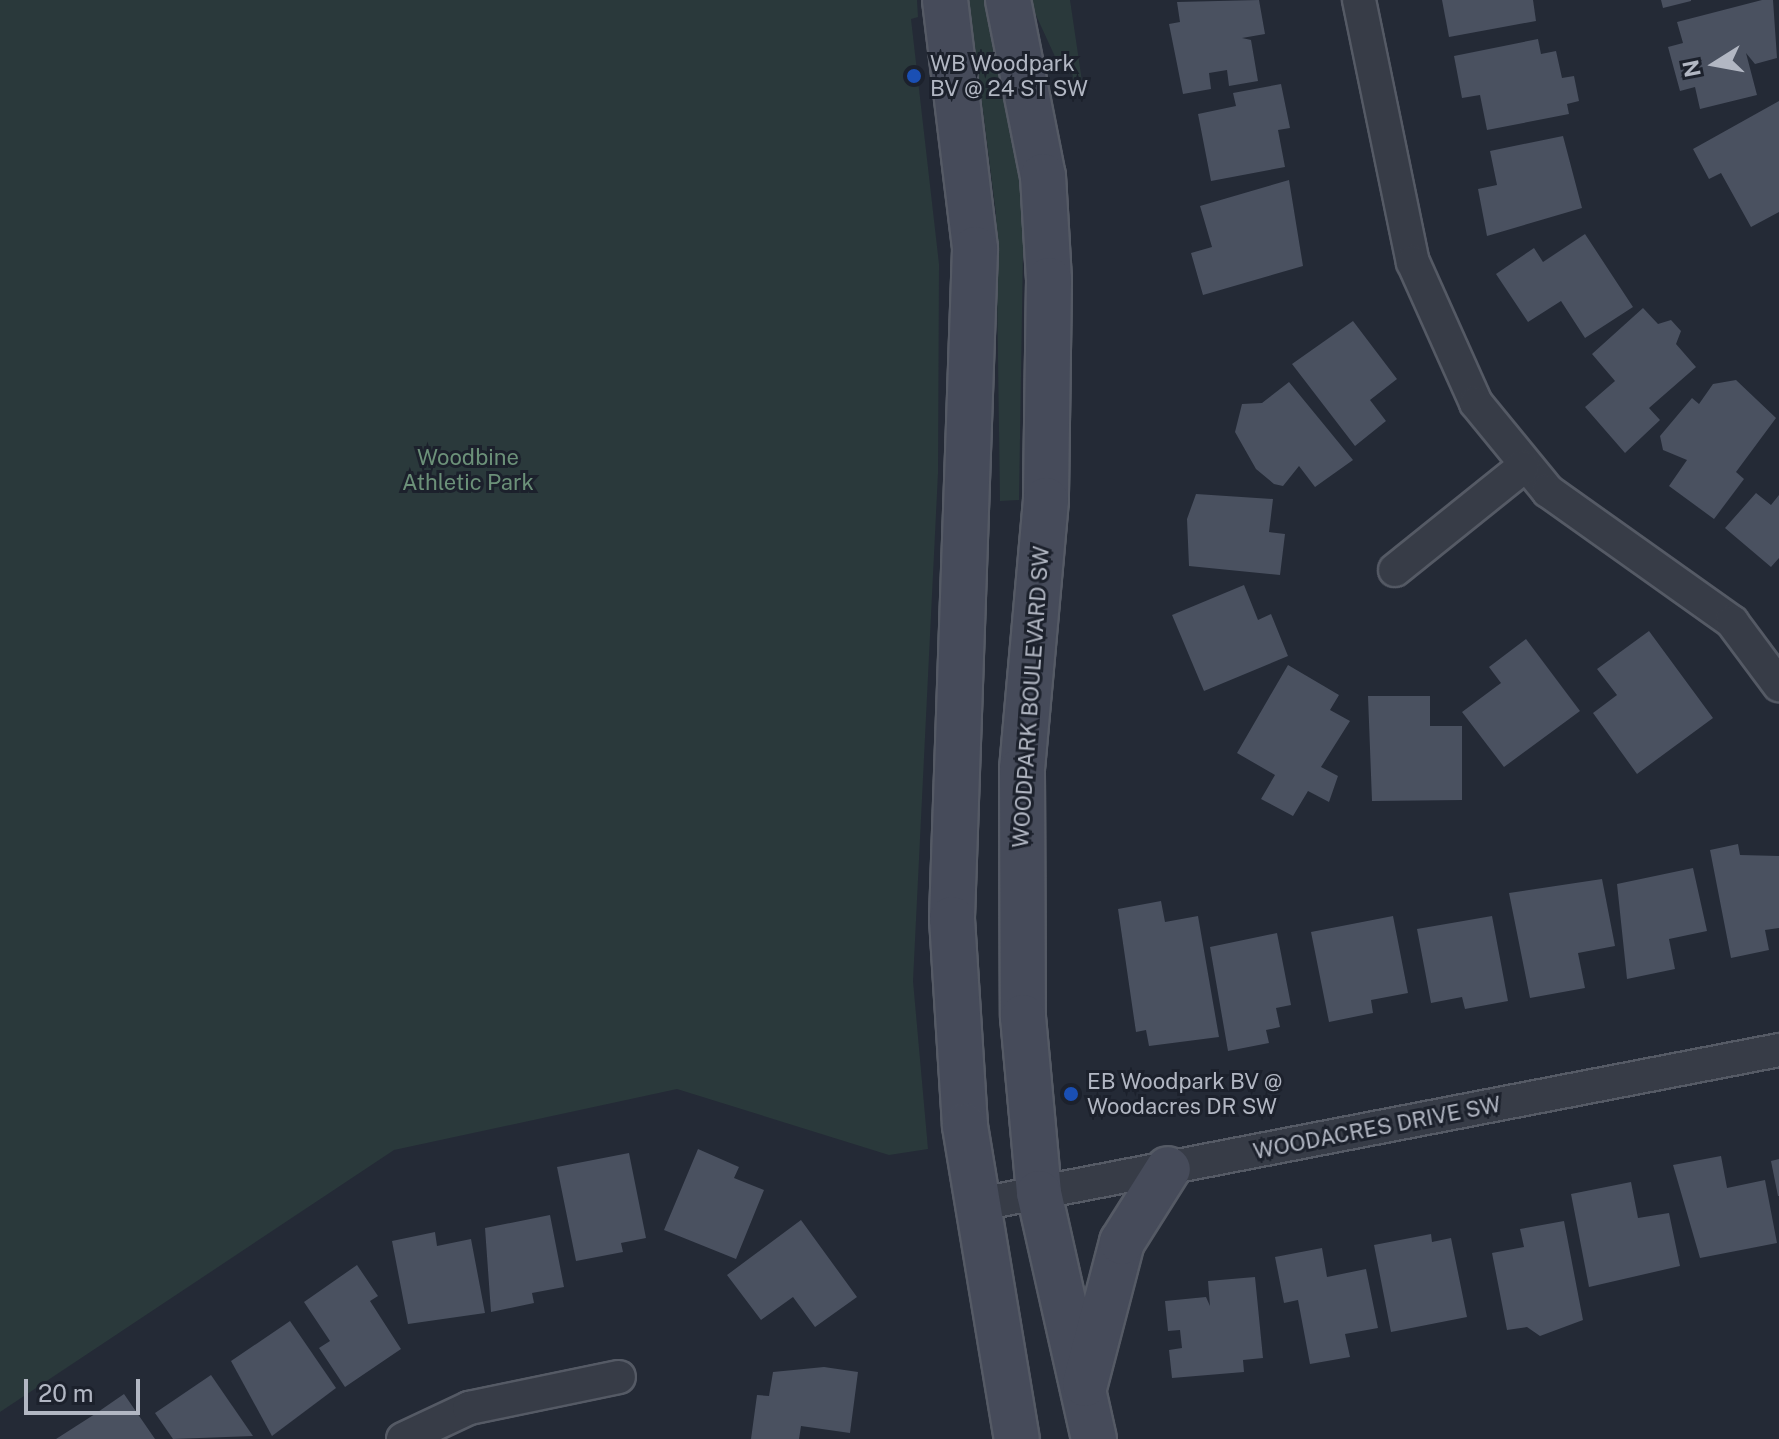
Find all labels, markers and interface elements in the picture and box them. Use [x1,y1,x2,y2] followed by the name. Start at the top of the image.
[1675,24,1755,104] north arrow
[930,50,1088,102] place label: WB Woodpark BV @ 24 ST SW
[1677,58,1706,80] text: N
[905,67,923,85] marker: WB Woodpark BV @ 24 ST SW
[402,444,534,496] park label: Woodbine Athletic Park
[1007,545,1055,849] street label: WOODPARK BOULEVARD SW
[1087,1068,1283,1120] place label: EB Woodpark BV @ Woodacres DR SW
[1062,1085,1080,1103] marker: EB Woodpark BV @ Woodacres DR SW
[1251,1091,1503,1165] street label: WOODACRES DRIVE SW
[28,1363,144,1413] scale bar
[38,1379,94,1407] text: 20 m

